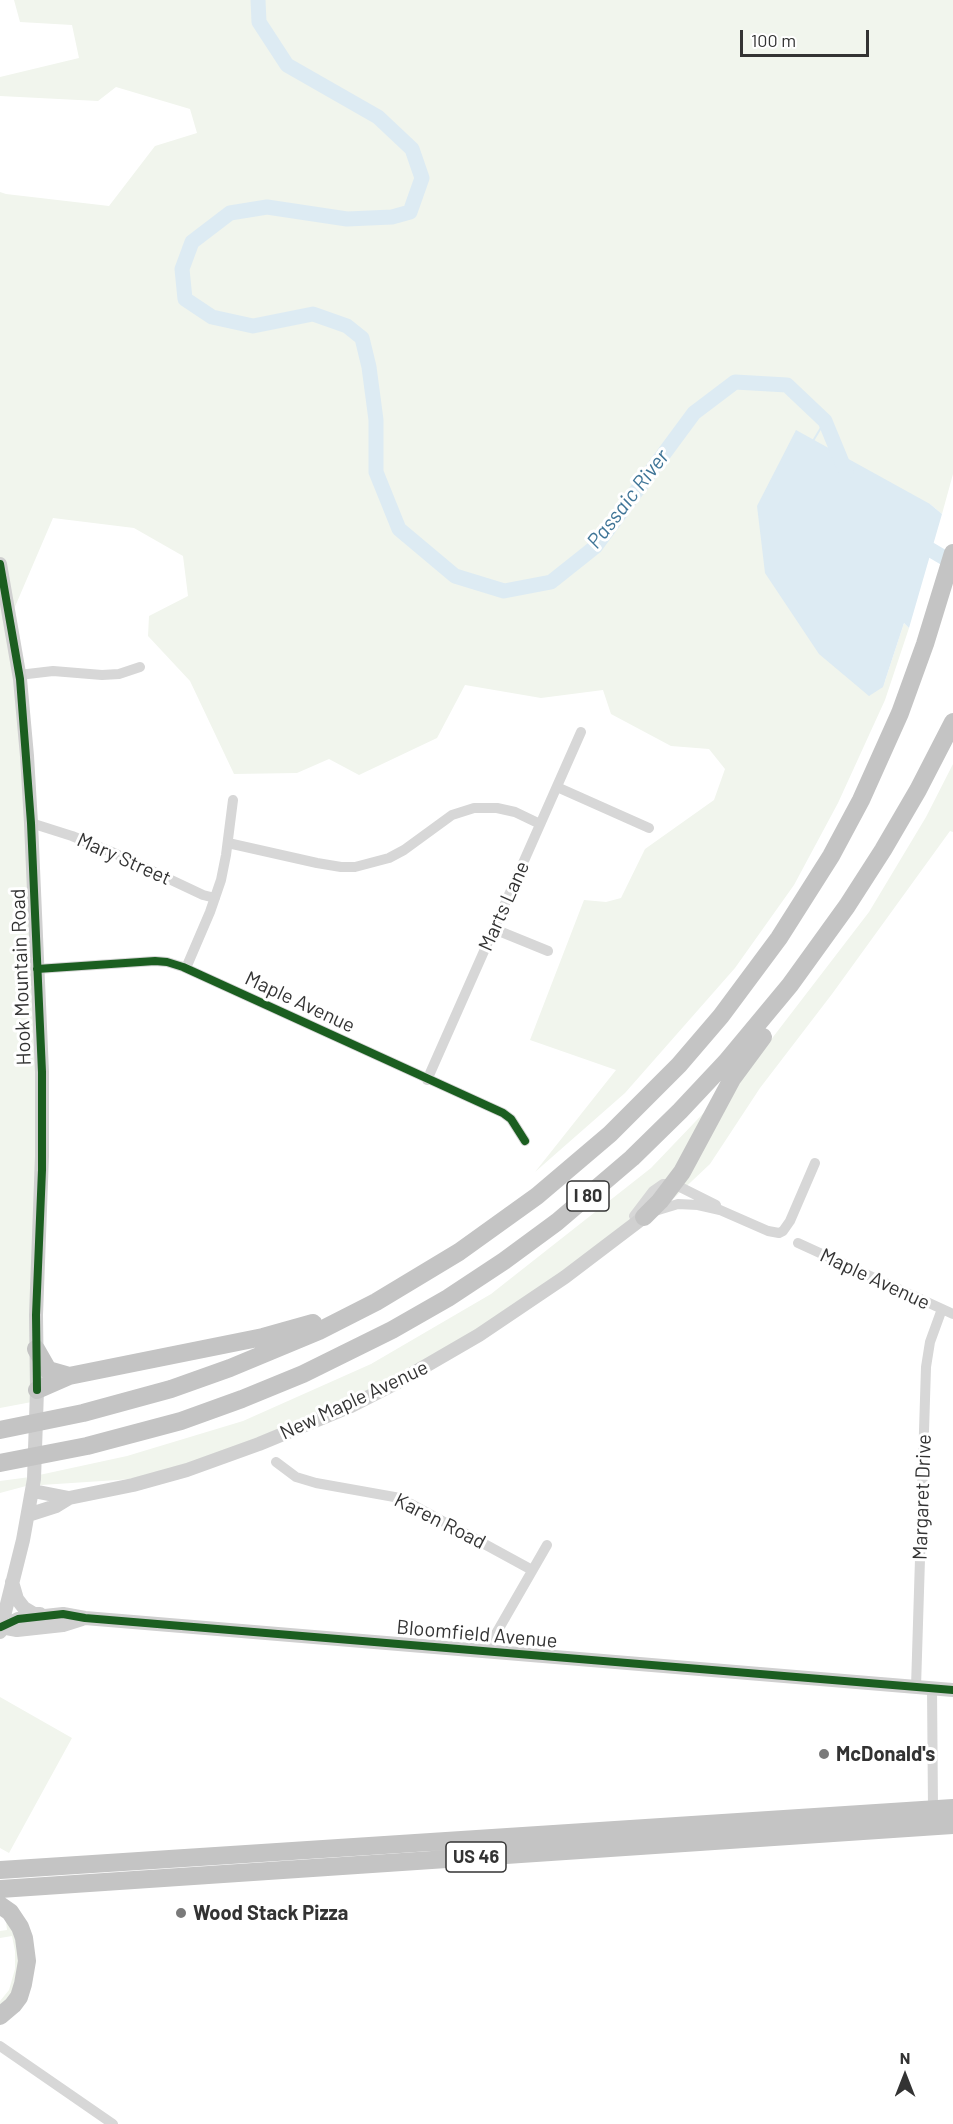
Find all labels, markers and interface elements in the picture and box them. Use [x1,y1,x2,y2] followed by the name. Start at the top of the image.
[743,18,872,56] scale bar
[751,29,796,51] text: 100 m
[582,445,674,553] water label: Passaic River
[73,828,175,890] street label: Mary Street
[474,857,534,955] street label: Marts Lane
[6,888,36,1066] street label: Hook Mountain Road
[241,966,359,1038] street label: Maple Avenue
[567,1181,609,1211] road number: I 80
[816,1243,934,1315] street label: Maple Avenue
[276,1355,432,1445] street label: New Maple Avenue
[908,1434,936,1560] street label: Margaret Drive
[390,1488,490,1554] street label: Karen Road
[396,1615,558,1653] street label: Bloomfield Avenue
[836,1742,935,1766] place label: McDonald's
[817,1747,831,1761] marker: McDonald's
[446,1842,506,1872] road number: US 46
[193,1901,348,1925] place label: Wood Stack Pizza
[174,1906,188,1920] marker: Wood Stack Pizza
[875,2046,935,2106] north arrow
[900,2048,910,2067] text: N

